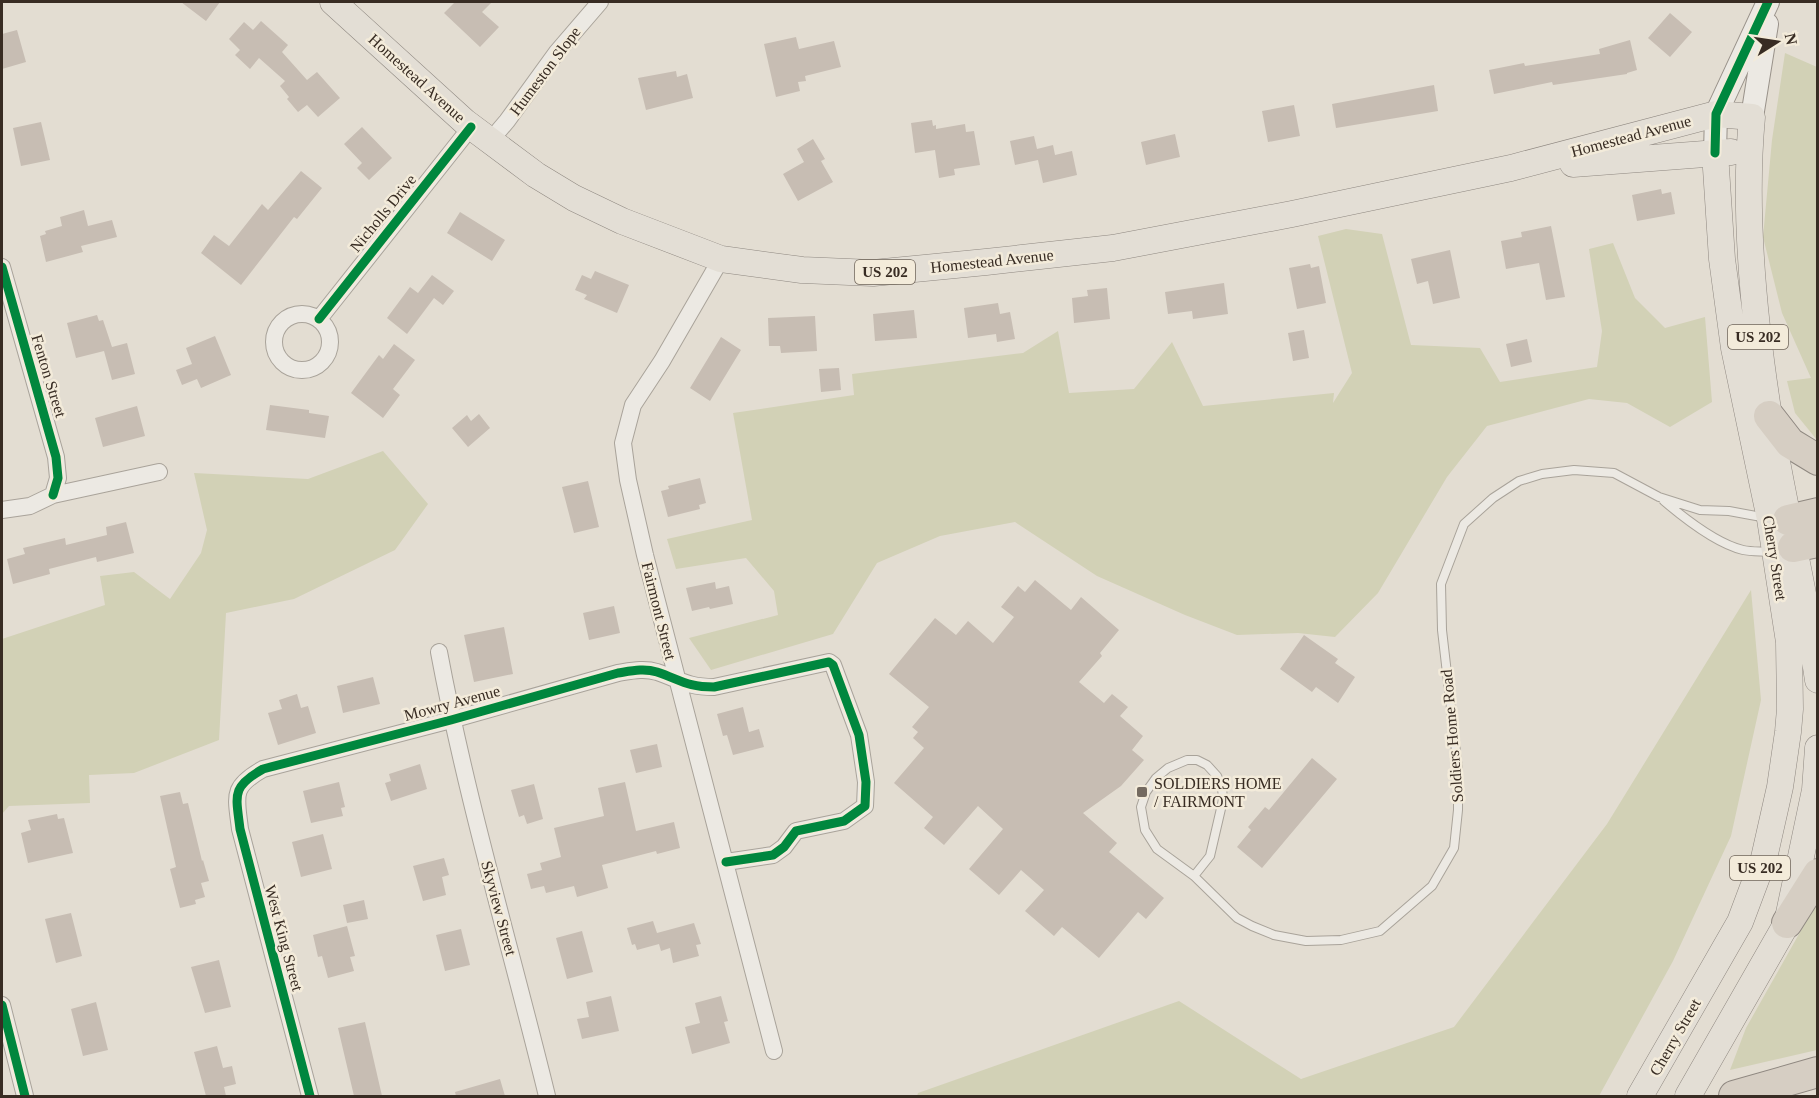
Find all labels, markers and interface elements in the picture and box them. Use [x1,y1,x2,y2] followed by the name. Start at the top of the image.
[1747,12,1807,72] north arrow
[506,23,585,119] street label: Humeston Slope
[365,30,469,126] street label: Homestead Avenue
[1782,32,1801,47] text: N
[1569,112,1693,160] street label: Homestead Avenue
[347,171,419,255] street label: Nicholls Drive
[930,246,1054,276] street label: Homestead Avenue
[855,260,915,284] road number: US 202
[1728,325,1788,349] road number: US 202
[28,333,70,420] street label: Fenton Street
[1759,514,1790,602] street label: Cherry Street
[639,560,679,662] street label: Fairmont Street
[1438,669,1466,803] street label: Soldiers Home Road
[402,682,502,725] street label: Mowry Avenue
[1154,775,1282,810] place label: SOLDIERS HOME / FAIRMONT
[1135,785,1149,799] marker: SOLDIERS HOME / FAIRMONT
[1730,856,1790,880] road number: US 202
[477,859,520,958] street label: Skyview Street
[261,883,306,994] street label: West King Street
[1646,995,1705,1079] street label: Cherry Street

